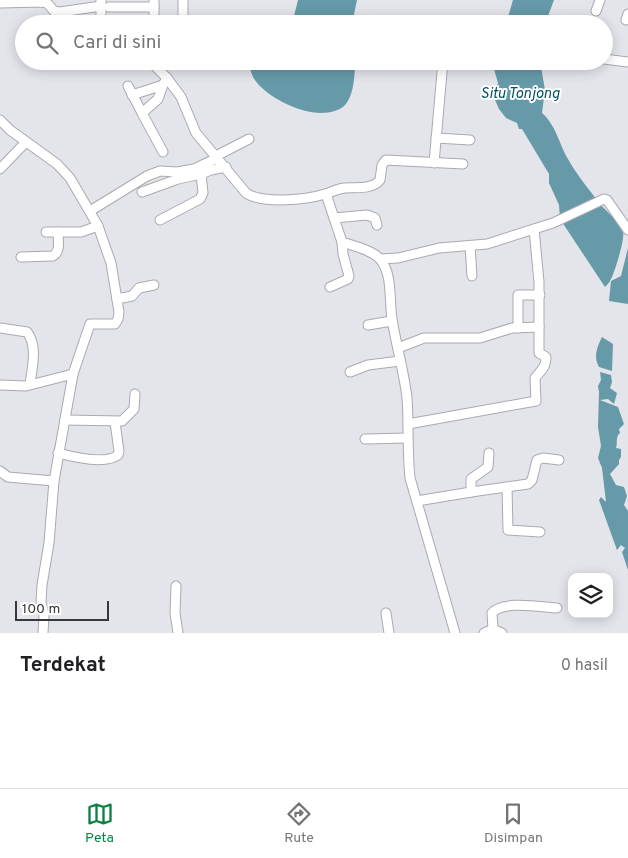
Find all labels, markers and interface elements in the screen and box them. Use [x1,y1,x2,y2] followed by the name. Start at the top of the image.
[15,15,613,70] search box
[33,29,61,57] icon: search
[73,31,161,55] text: Cari di sini
[480,85,561,104] water label: Situ Tonjong
[568,573,613,618] map controls
[568,573,613,618] button: layers
[15,598,109,621] scale bar
[22,601,60,618] text: 100 m
[20,652,106,679] text: Terdekat
[561,656,608,676] text: 0 hasil
[85,800,114,847] tab: Peta
[284,800,314,847] tab: Rute
[484,800,543,847] tab: Disimpan

